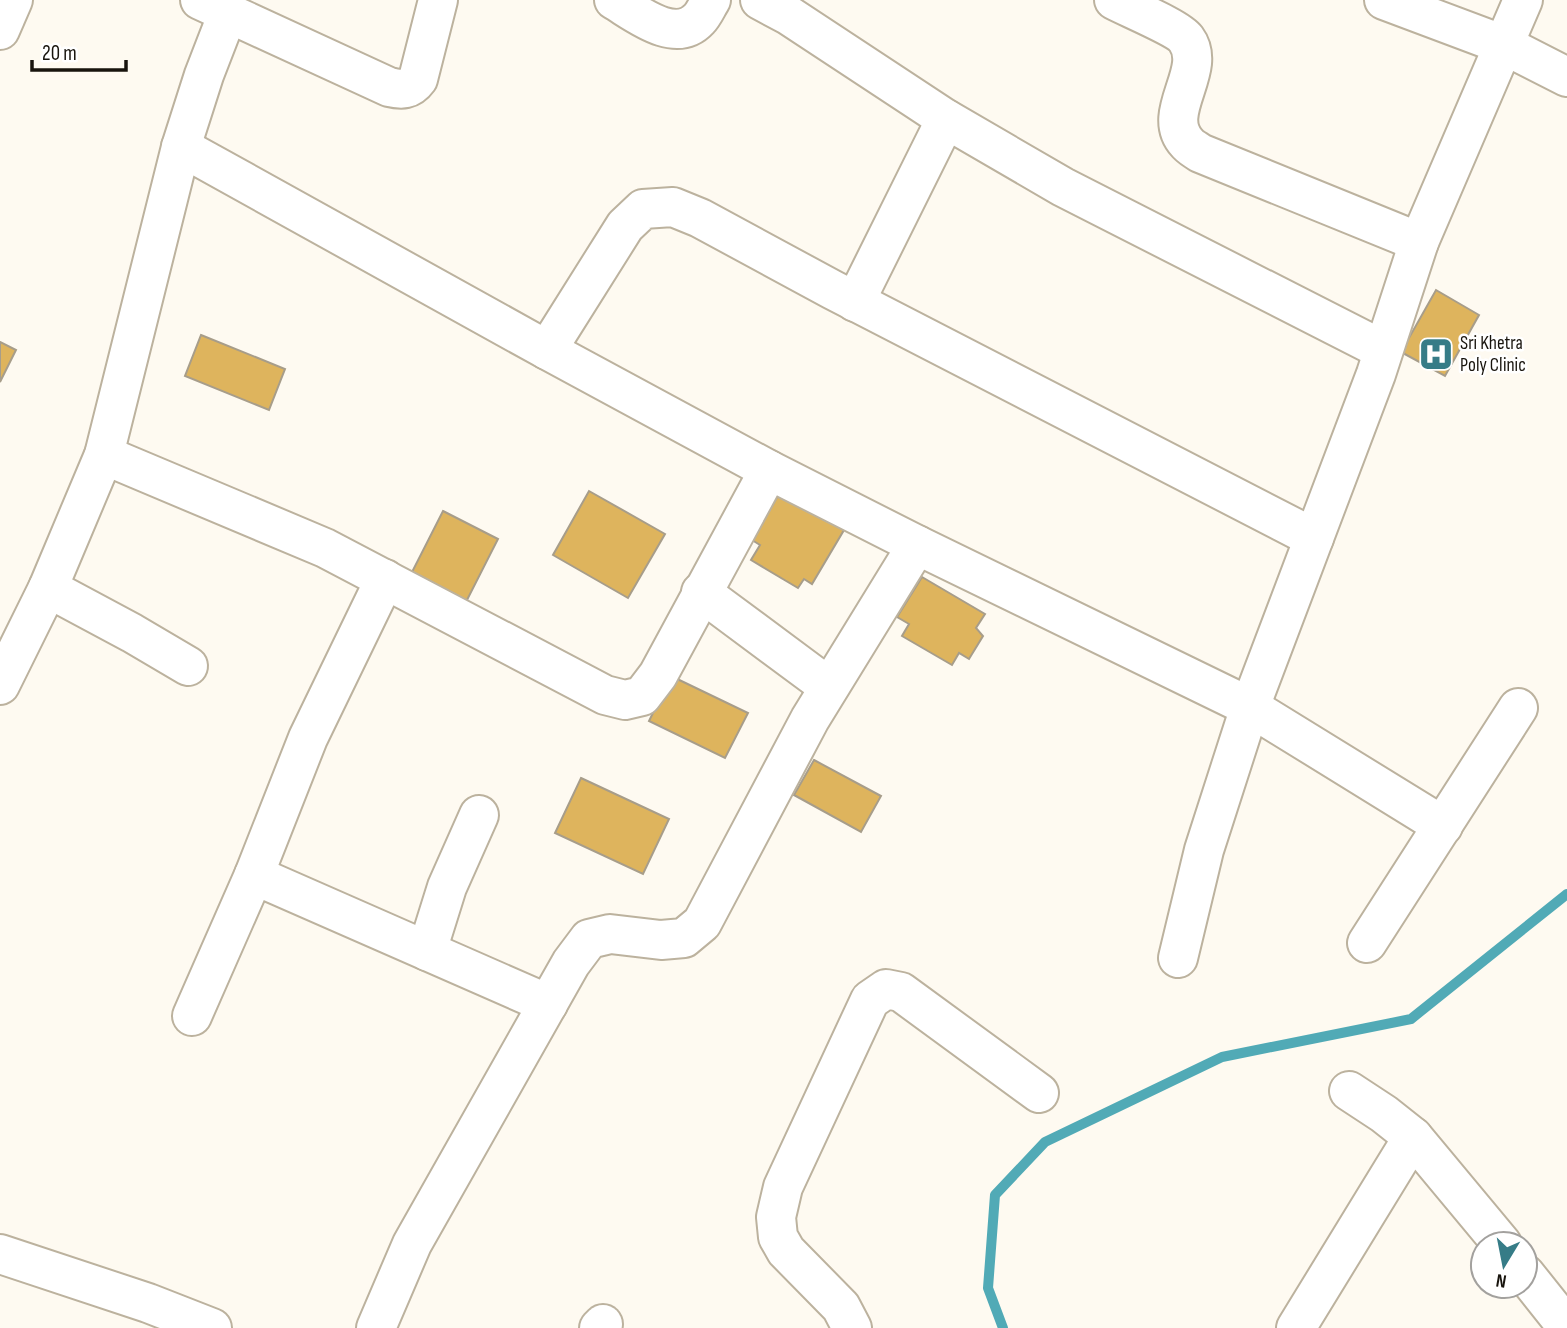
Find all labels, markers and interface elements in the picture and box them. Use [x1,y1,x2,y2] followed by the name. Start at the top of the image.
[32,28,126,72] scale bar
[42,41,77,66] text: 20 m
[1460,332,1526,377] place label: Sri Khetra Poly Clinic
[1417,335,1455,373] hospital icon: Sri Khetra Poly Clinic
[1469,1230,1539,1300] north arrow
[1494,1268,1508,1292] text: N

